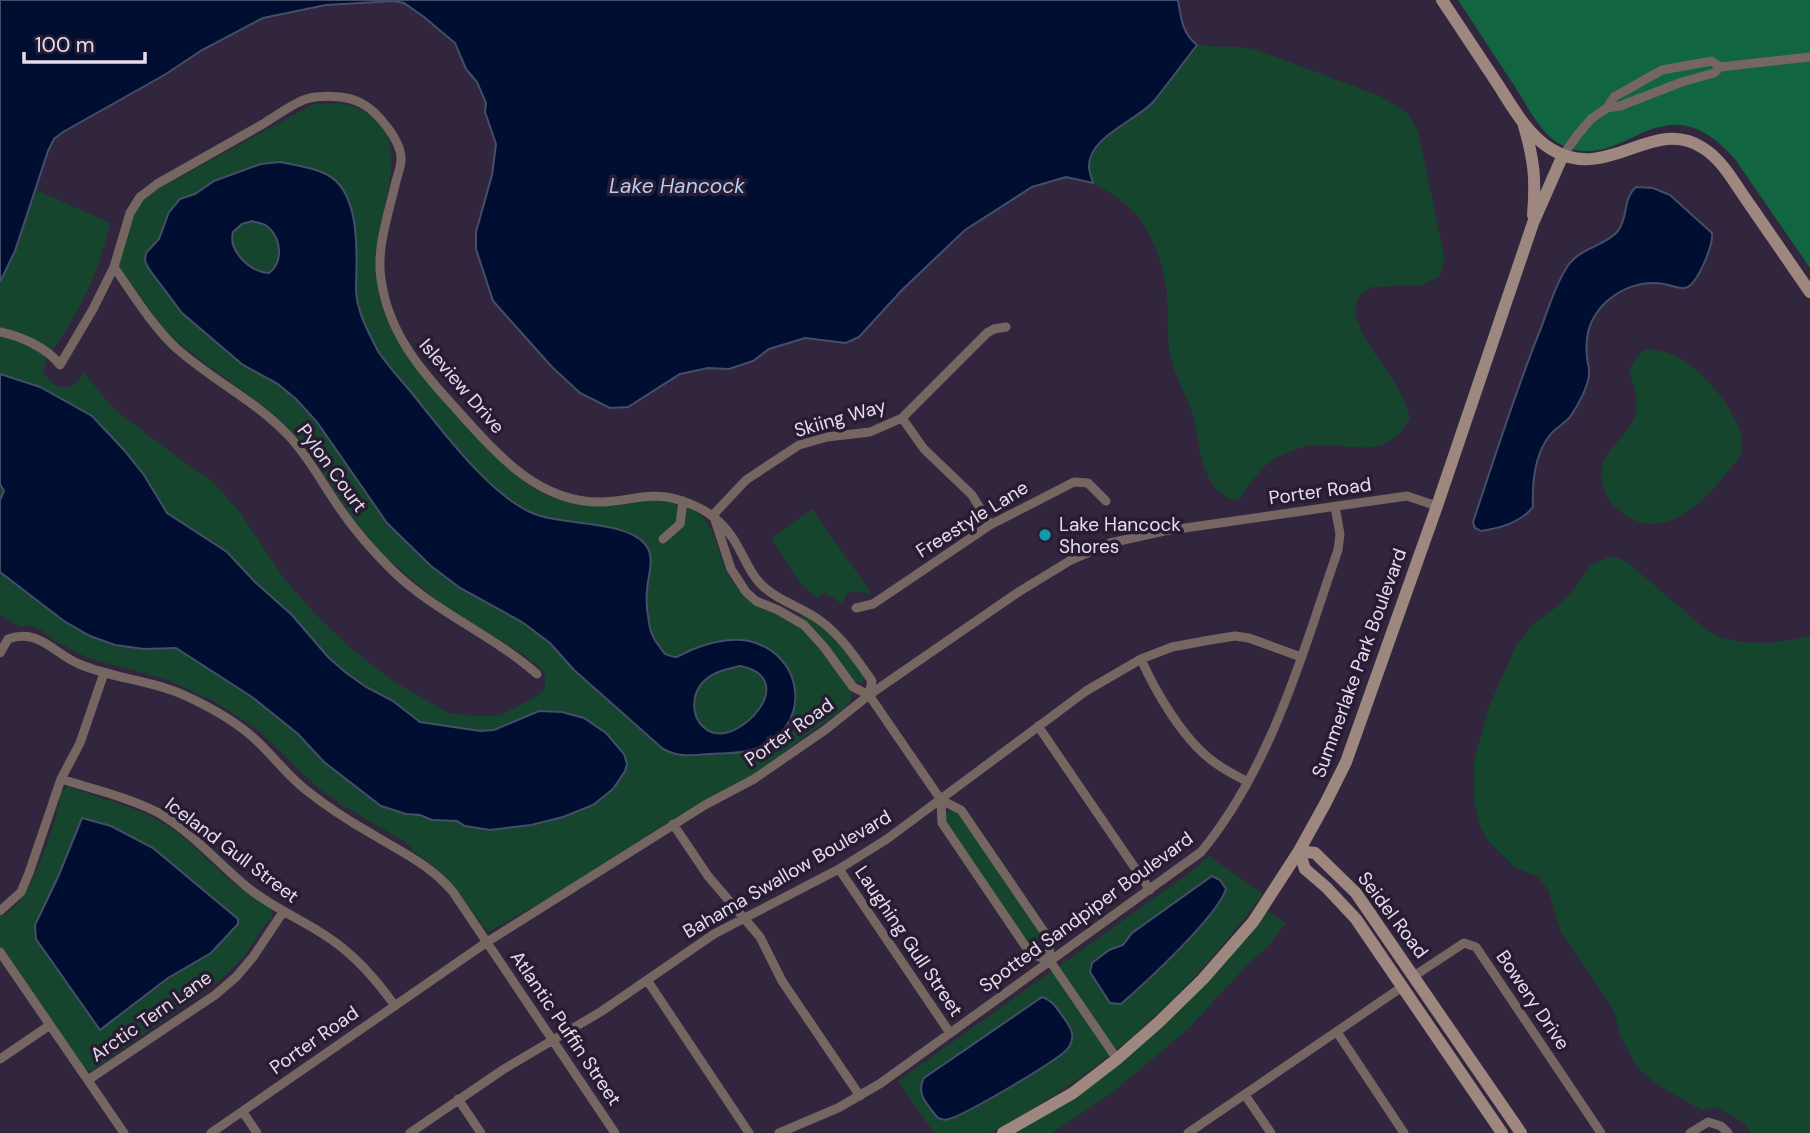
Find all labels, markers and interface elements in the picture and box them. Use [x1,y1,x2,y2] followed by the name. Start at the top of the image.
[24,21,145,65] scale bar
[35,31,95,59] text: 100 m
[609,172,745,200] water label: Lake Hancock
[414,333,510,439] street label: Isleview Drive
[791,393,889,443] street label: Skiing Way
[292,419,372,517] street label: Pylon Court
[1267,471,1373,511] street label: Porter Road
[911,475,1033,563] street label: Freestyle Lane
[1059,512,1181,559] place label: Lake Hancock Shores
[1037,527,1053,543] marker: Lake Hancock Shores
[1306,545,1412,781] street label: Summerlake Park Boulevard
[740,692,838,772] street label: Porter Road
[160,792,304,908] street label: Iceland Gull Street
[678,804,896,944] street label: Bahama Swallow Boulevard
[974,826,1198,998] street label: Spotted Sandpiper Boulevard
[849,861,969,1021] street label: Laughing Gull Street
[1352,867,1434,963] street label: Seidel Road
[1491,945,1575,1055] street label: Bowery Drive
[505,946,627,1110] street label: Atlantic Puffin Street
[85,965,217,1067] street label: Arctic Tern Lane
[265,1000,363,1080] street label: Porter Road

